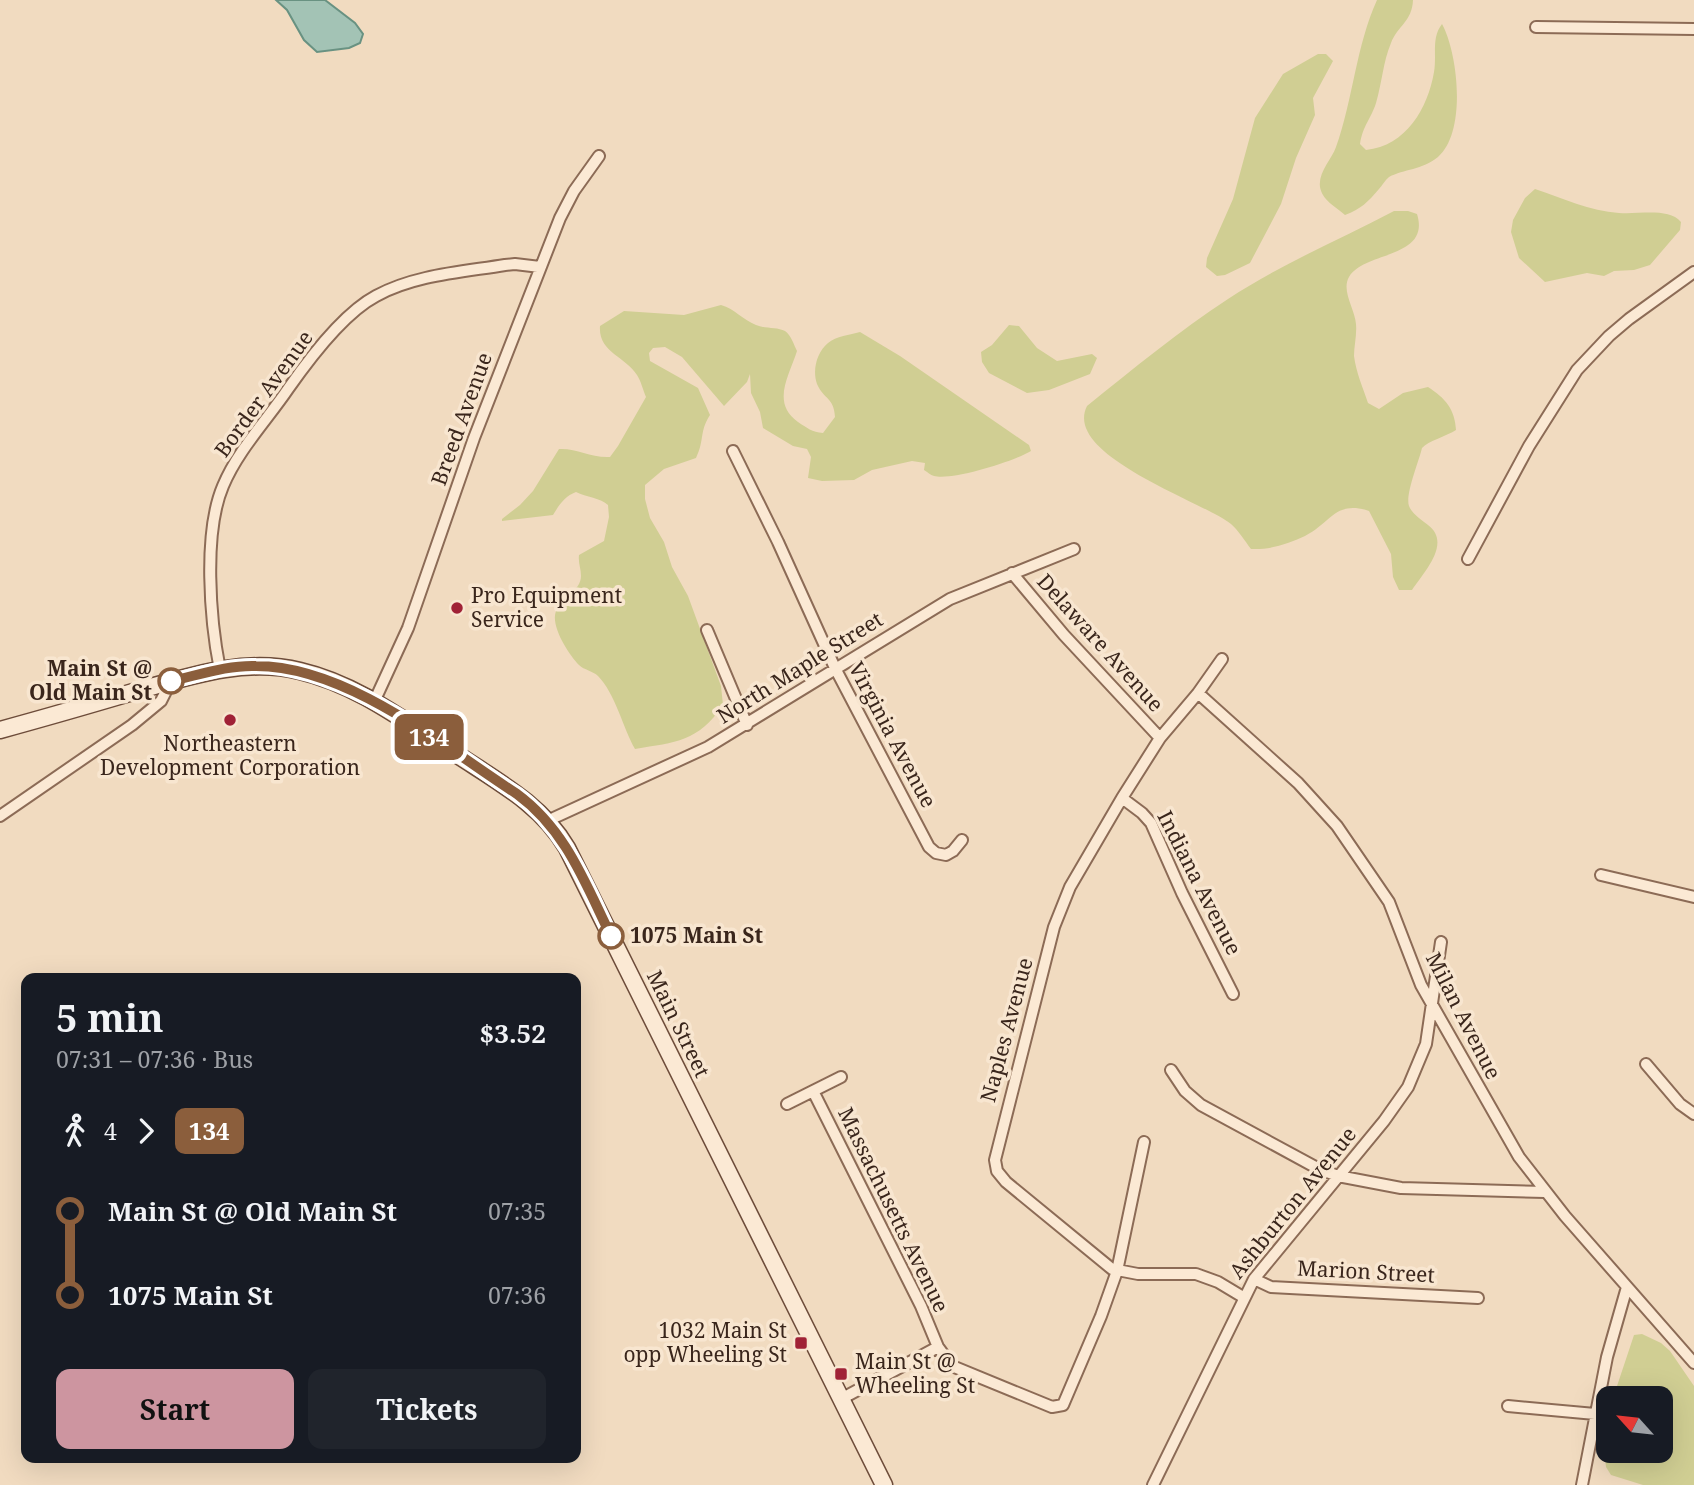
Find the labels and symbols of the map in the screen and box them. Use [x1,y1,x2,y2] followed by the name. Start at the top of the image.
[208,324,319,462] street label: Border Avenue
[424,348,498,489] street label: Breed Avenue
[1031,567,1170,717] street label: Delaware Avenue
[471,581,622,633] place label: Pro Equipment Service
[449,600,465,616] marker: Pro Equipment Service
[711,605,888,729] street label: North Maple Street
[29,654,152,706] place label: Main St @ Old Main St
[843,657,943,812] street label: Virginia Avenue
[158,668,184,694] marker: Main St @ Old Main St
[222,712,238,728] marker: Northeastern Development Corporation
[389,714,469,760] line badge: 134
[100,729,360,781] place label: Northeastern Development Corporation
[1151,806,1248,960] street label: Indiana Avenue
[630,921,764,949] place label: 1075 Main St
[598,923,624,949] marker: 1075 Main St
[1420,947,1508,1084] street label: Milan Avenue
[973,954,1039,1105] street label: Naples Avenue
[641,965,717,1082] street label: Main Street
[832,1102,956,1317] street label: Massachusetts Avenue
[1222,1121,1362,1284] street label: Ashburton Avenue
[1297,1253,1436,1289] street label: Marion Street
[623,1316,787,1368] place label: 1032 Main St opp Wheeling St
[793,1335,809,1351] marker: 1032 Main St opp Wheeling St
[855,1347,975,1399] place label: Main St @ Wheeling St
[833,1366,849,1382] marker: Main St @ Wheeling St
[1596,1386,1673,1463] north arrow

